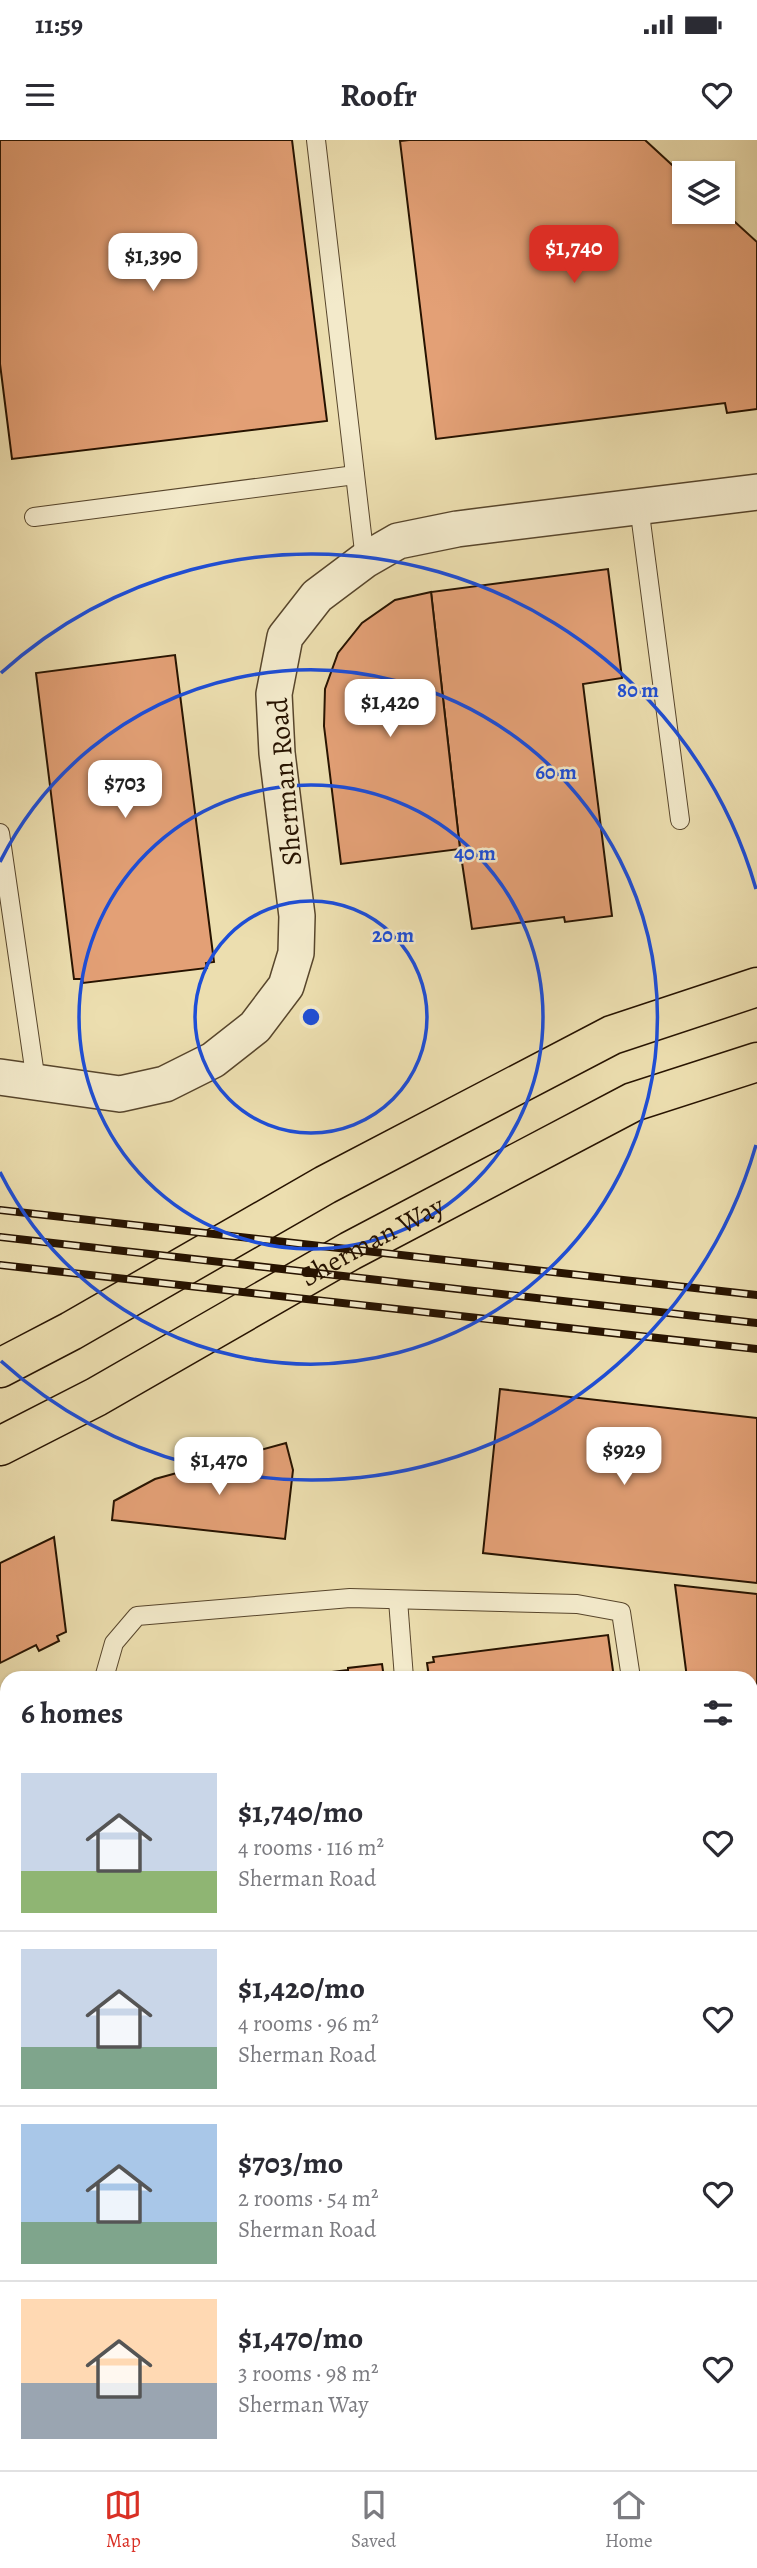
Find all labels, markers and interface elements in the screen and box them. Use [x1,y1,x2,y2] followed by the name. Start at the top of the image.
[35,7,83,42] text: 11:59
[340,73,417,117] text: Roofr
[21,76,59,114] icon: menu
[698,76,736,114] icon: heart
[672,161,735,224] map controls
[672,161,735,224] button: layers
[517,226,631,285] pin: $1,740
[545,232,603,263] text: $1,740
[96,234,210,293] pin: $1,390
[124,240,182,271] text: $1,390
[617,676,659,704] text: 80 m
[333,680,447,739] pin: $1,420
[361,686,419,717] text: $1,420
[259,695,311,867] street label: Sherman Road
[535,758,577,786] text: 60 m
[84,760,166,820] pin: $703
[104,767,146,798] text: $703
[454,839,496,867] text: 40 m
[372,921,414,949] text: 20 m
[299,1005,323,1029] centre of rings
[293,1187,452,1296] street label: Sherman Way
[583,1428,665,1487] pin: $929
[602,1434,646,1465] text: $929
[162,1438,276,1497] pin: $1,470
[190,1444,248,1475] text: $1,470
[21,1693,123,1733] text: 6 homes
[699,1694,737,1732] icon: filters
[238,1792,363,1832] text: $1,740/mo
[77,1801,161,1885] icon: home
[699,1824,737,1862] icon: heart
[238,1832,384,1863] text: 4 rooms · 116 m²
[238,1863,376,1894] text: Sherman Road
[238,1968,365,2008] text: $1,420/mo
[77,1977,161,2061] icon: home
[699,2000,737,2038] icon: heart
[238,2008,379,2039] text: 4 rooms · 96 m²
[238,2039,376,2070] text: Sherman Road
[238,2143,343,2183] text: $703/mo
[77,2152,161,2236] icon: home
[699,2175,737,2213] icon: heart
[238,2183,379,2214] text: 2 rooms · 54 m²
[238,2214,376,2245] text: Sherman Road
[238,2318,363,2358] text: $1,470/mo
[77,2327,161,2411] icon: home
[699,2350,737,2388] icon: heart
[238,2358,379,2389] text: 3 rooms · 98 m²
[238,2389,369,2420] text: Sherman Way
[104,2486,142,2554] tab: Map
[351,2486,396,2554] tab: Saved
[605,2486,653,2554] tab: Home

